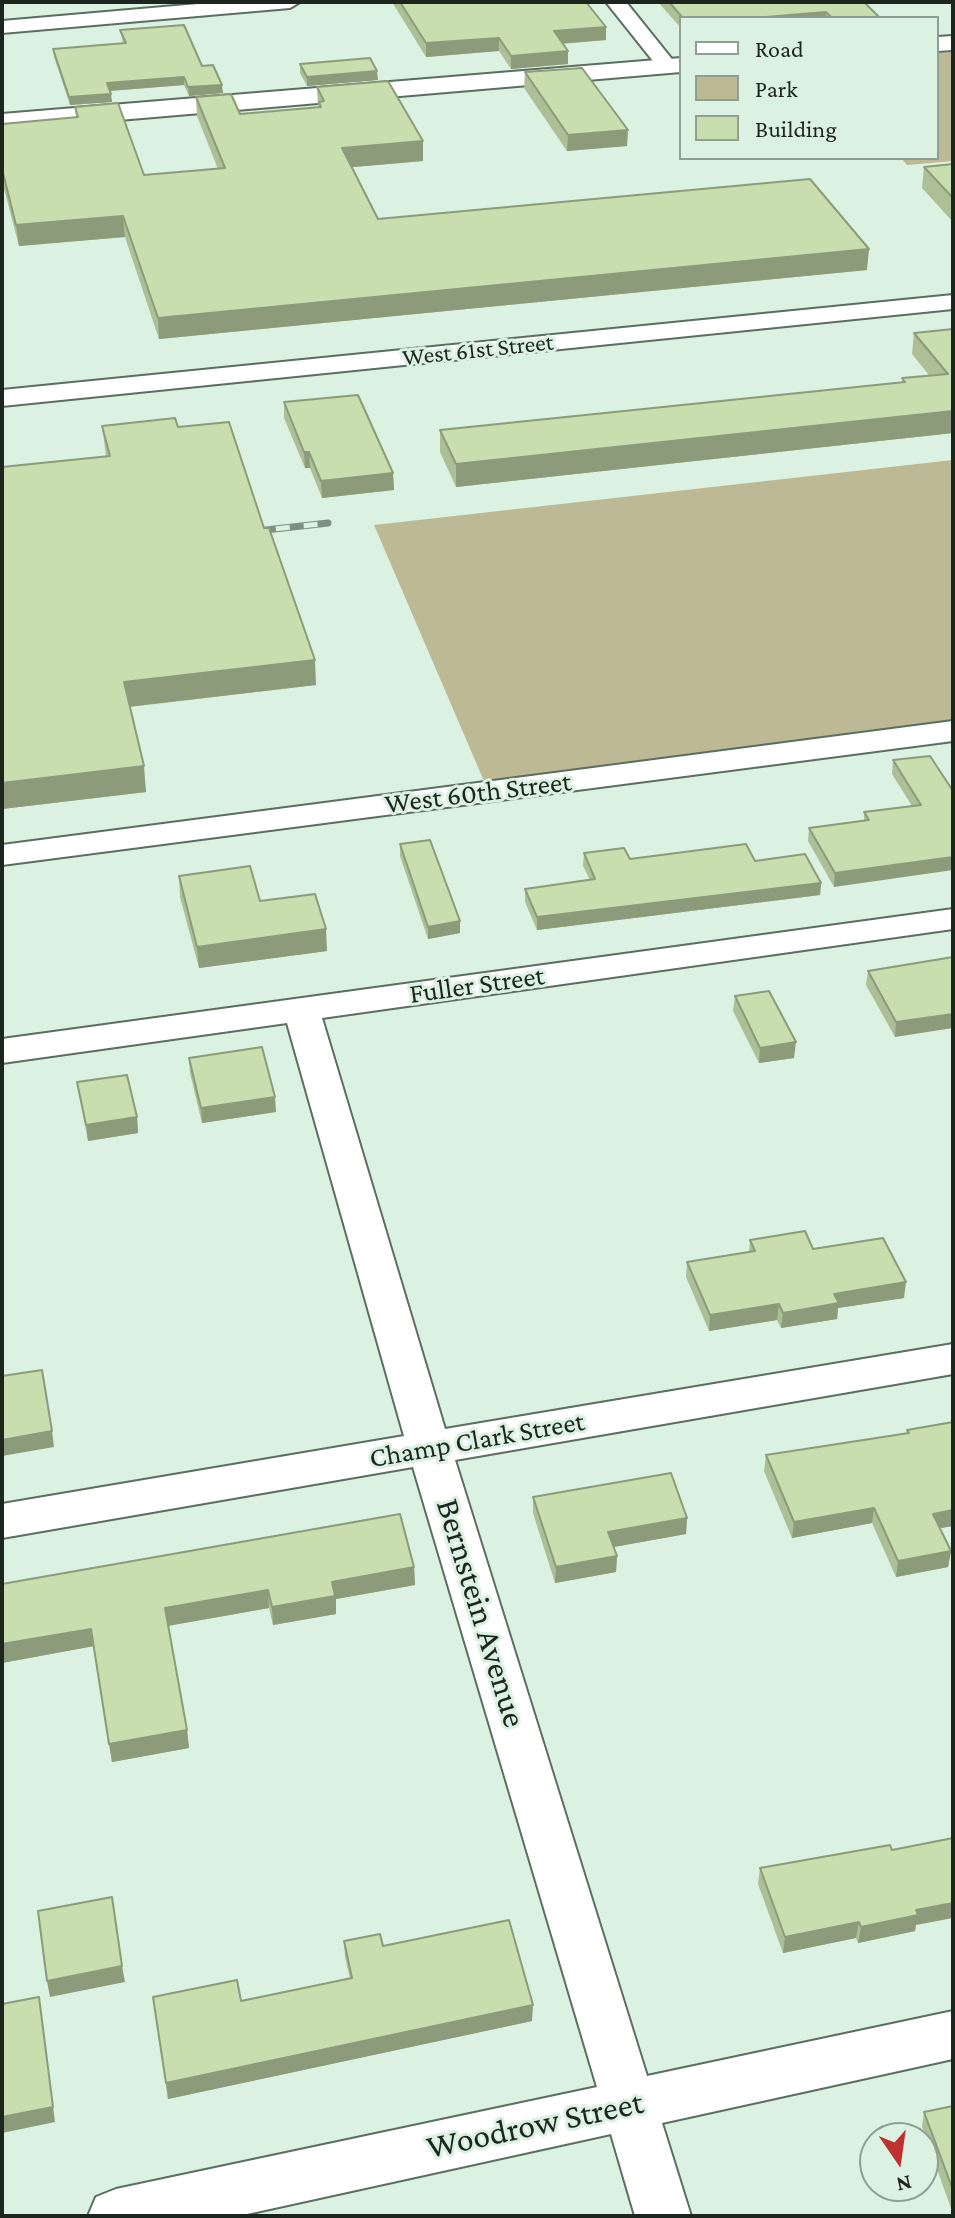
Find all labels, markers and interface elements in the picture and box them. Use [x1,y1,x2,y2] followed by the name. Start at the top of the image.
[679,16,939,160] legend
[755,35,804,62] text: Road
[755,75,798,102] text: Park
[755,115,837,142] text: Building
[401,328,555,372] street label: West 61st Street
[383,765,573,821] street label: West 60th Street
[407,959,547,1011] street label: Fuller Street
[367,1405,587,1475] street label: Champ Clark Street
[427,1494,535,1732] street label: Bernstein Avenue
[423,2082,647,2168] street label: Woodrow Street
[859,2122,939,2202] north arrow
[894,2170,914,2198] text: N

